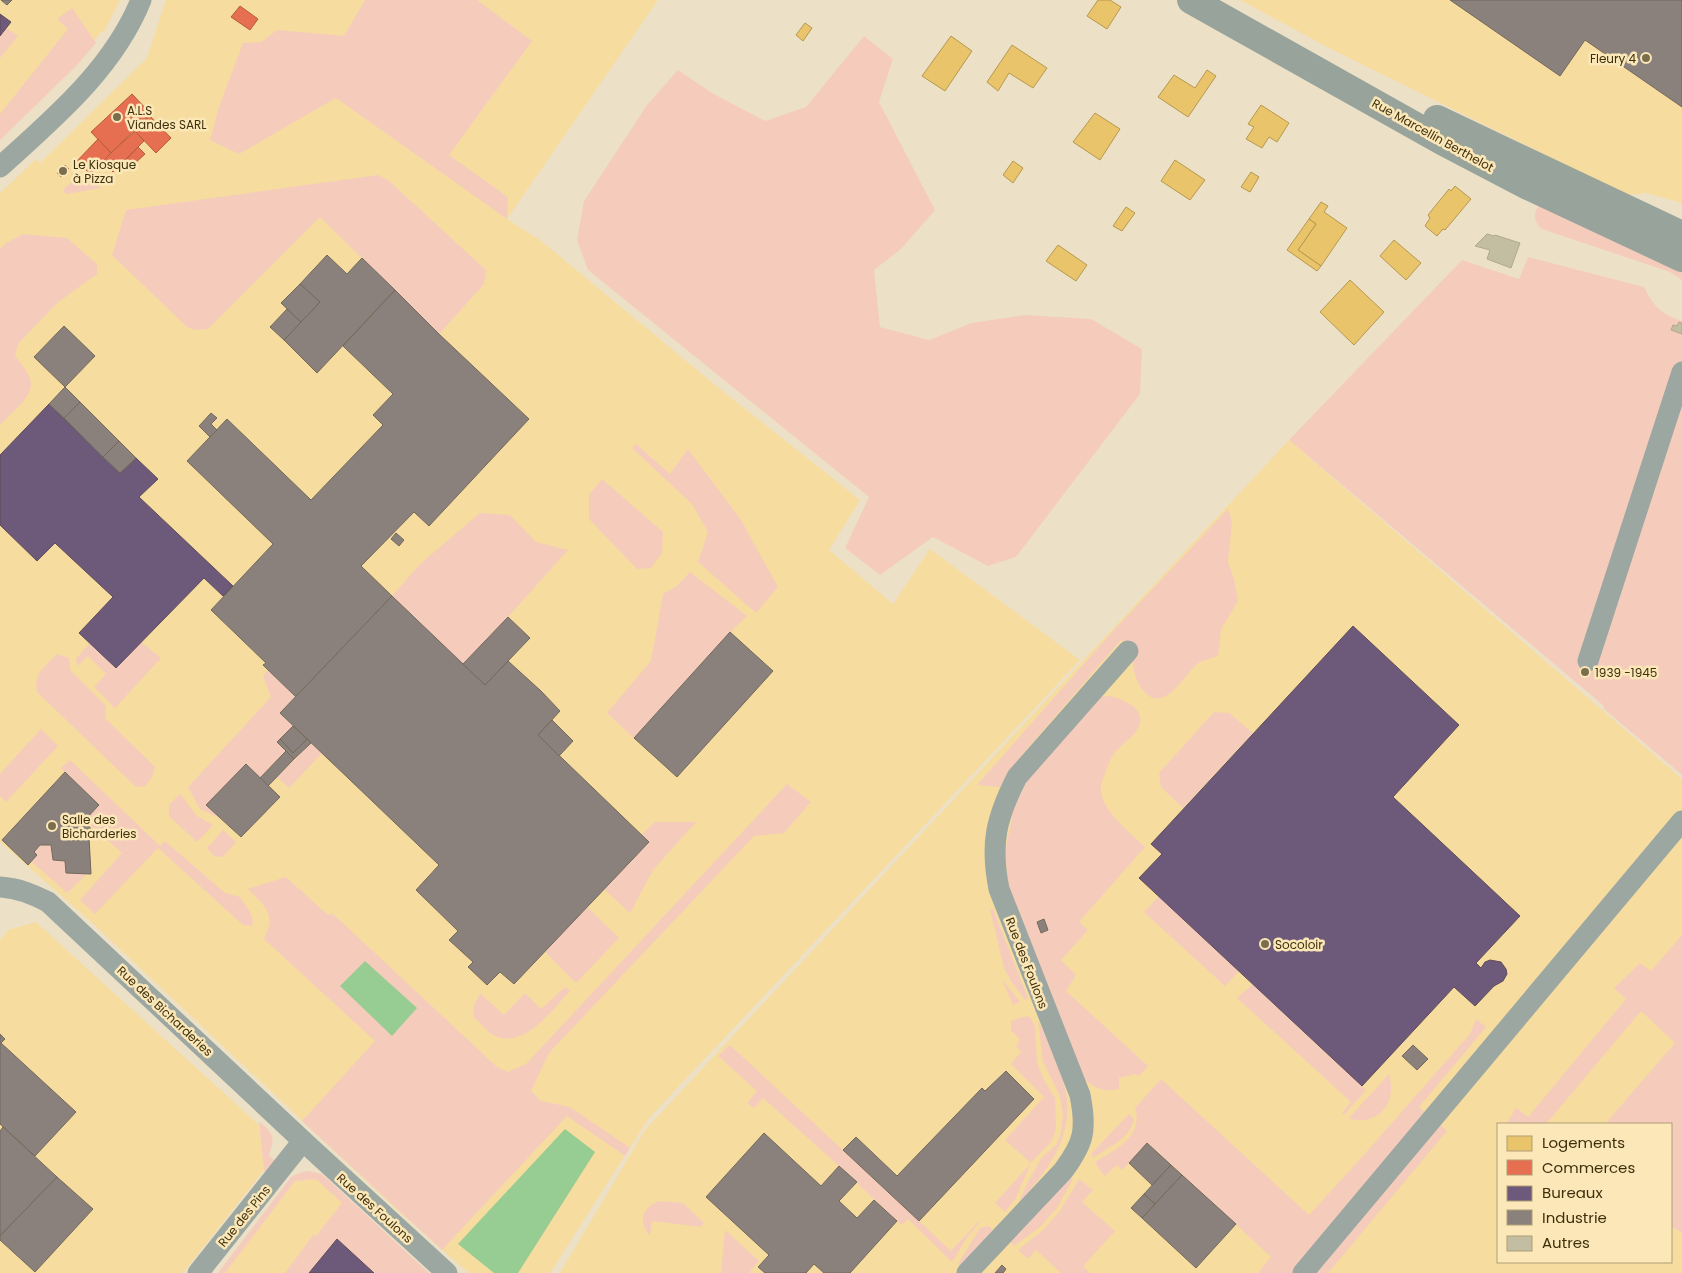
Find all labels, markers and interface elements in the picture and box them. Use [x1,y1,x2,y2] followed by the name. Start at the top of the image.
[1590,50,1636,67] place label: Fleury 4
[1640,52,1652,64] marker: Fleury 4
[1369,94,1497,176] street label: Rue Marcellin Berthelot
[127,102,207,133] place label: A.L.S Viandes SARL
[111,111,123,123] marker: A.L.S Viandes SARL
[73,156,136,187] place label: Le Kiosque à Pizza
[57,165,69,177] marker: Le Kiosque à Pizza
[1595,664,1657,681] place label: 1939 -1945
[1579,666,1591,678] marker: 1939 -1945
[62,811,137,842] place label: Salle des Bicharderies
[46,820,58,832] marker: Salle des Bicharderies
[1002,915,1052,1011] street label: Rue des Foulons
[1275,936,1323,953] place label: Socoloir
[1259,938,1271,950] marker: Socoloir
[113,962,217,1060] street label: Rue des Bicharderies
[1497,1123,1672,1263] legend
[1542,1132,1625,1153] text: Logements
[1542,1157,1635,1178] text: Commerces
[333,1169,417,1247] street label: Rue des Foulons
[214,1182,274,1250] street label: Rue des Pins
[1542,1182,1603,1203] text: Bureaux
[1542,1207,1607,1228] text: Industrie
[1542,1232,1590,1253] text: Autres

